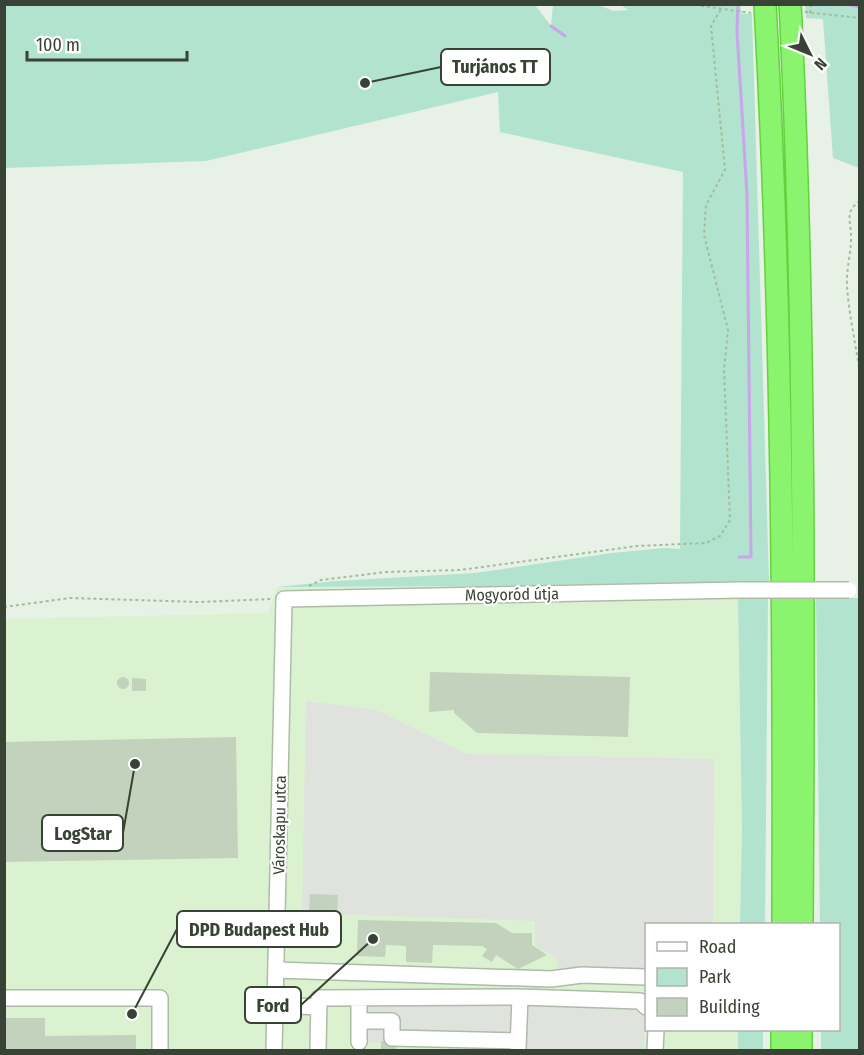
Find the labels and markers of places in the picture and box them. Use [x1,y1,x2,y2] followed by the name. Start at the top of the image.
[441,49,550,85] callout: Turjános TT
[42,815,123,851] callout: LogStar
[177,911,341,947] callout: DPD Budapest Hub
[245,987,301,1023] callout: Ford

